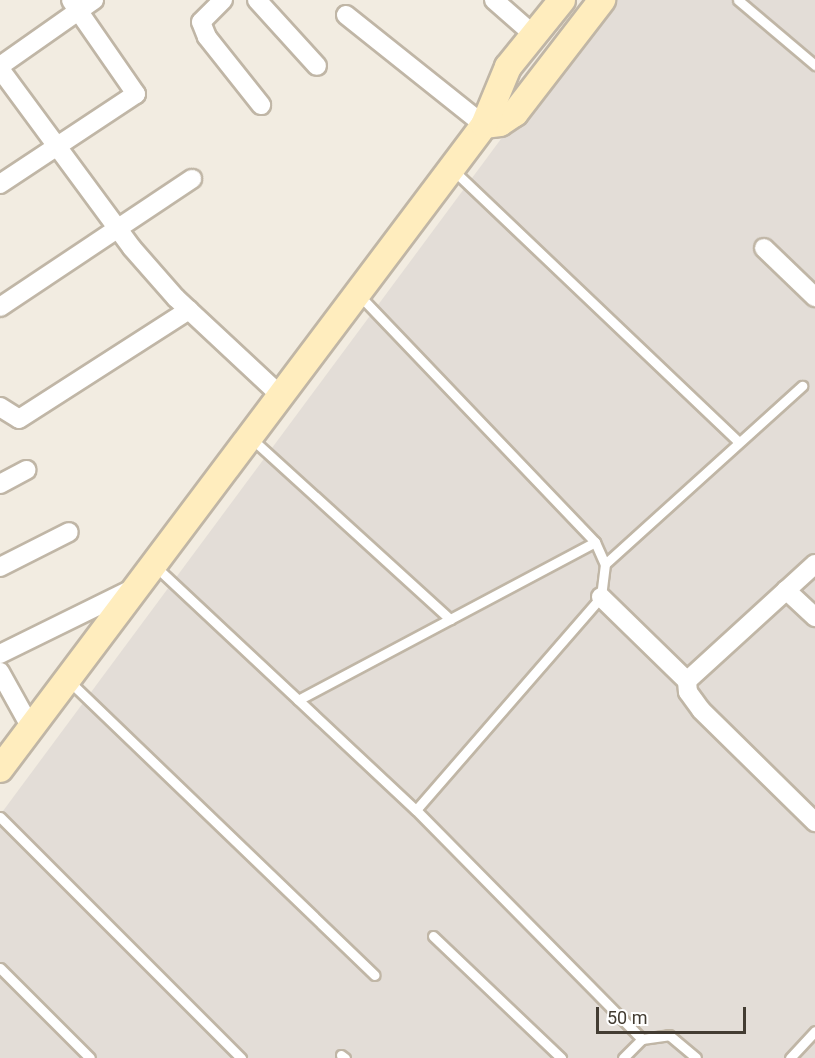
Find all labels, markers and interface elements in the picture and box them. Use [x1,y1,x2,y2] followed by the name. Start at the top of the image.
[599,995,749,1033] scale bar
[607,1007,647,1028] text: 50 m

